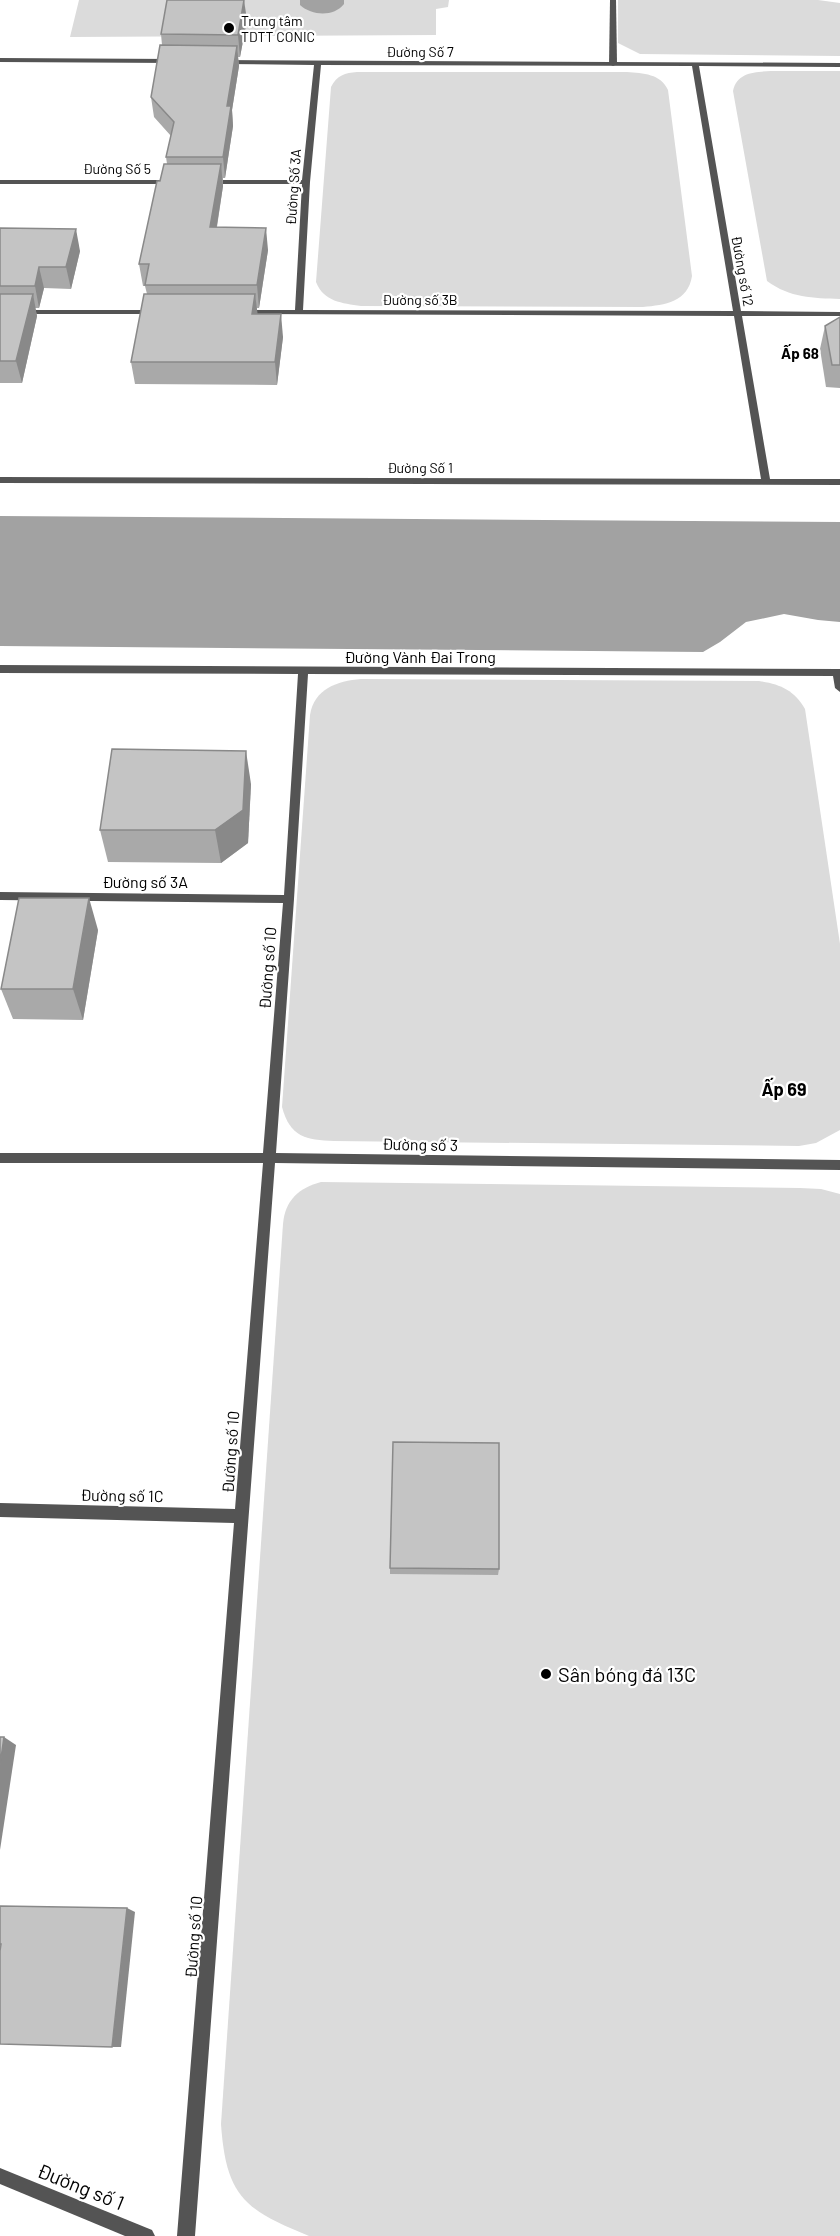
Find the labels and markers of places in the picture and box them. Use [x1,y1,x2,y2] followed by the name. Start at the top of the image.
[241,12,315,45] place label: Trung tâm TDTT CONIC
[222,21,236,35] marker: Trung tâm TDTT CONIC
[558,1662,696,1686] place label: Sân bóng đá 13C
[539,1667,553,1681] marker: Sân bóng đá 13C

